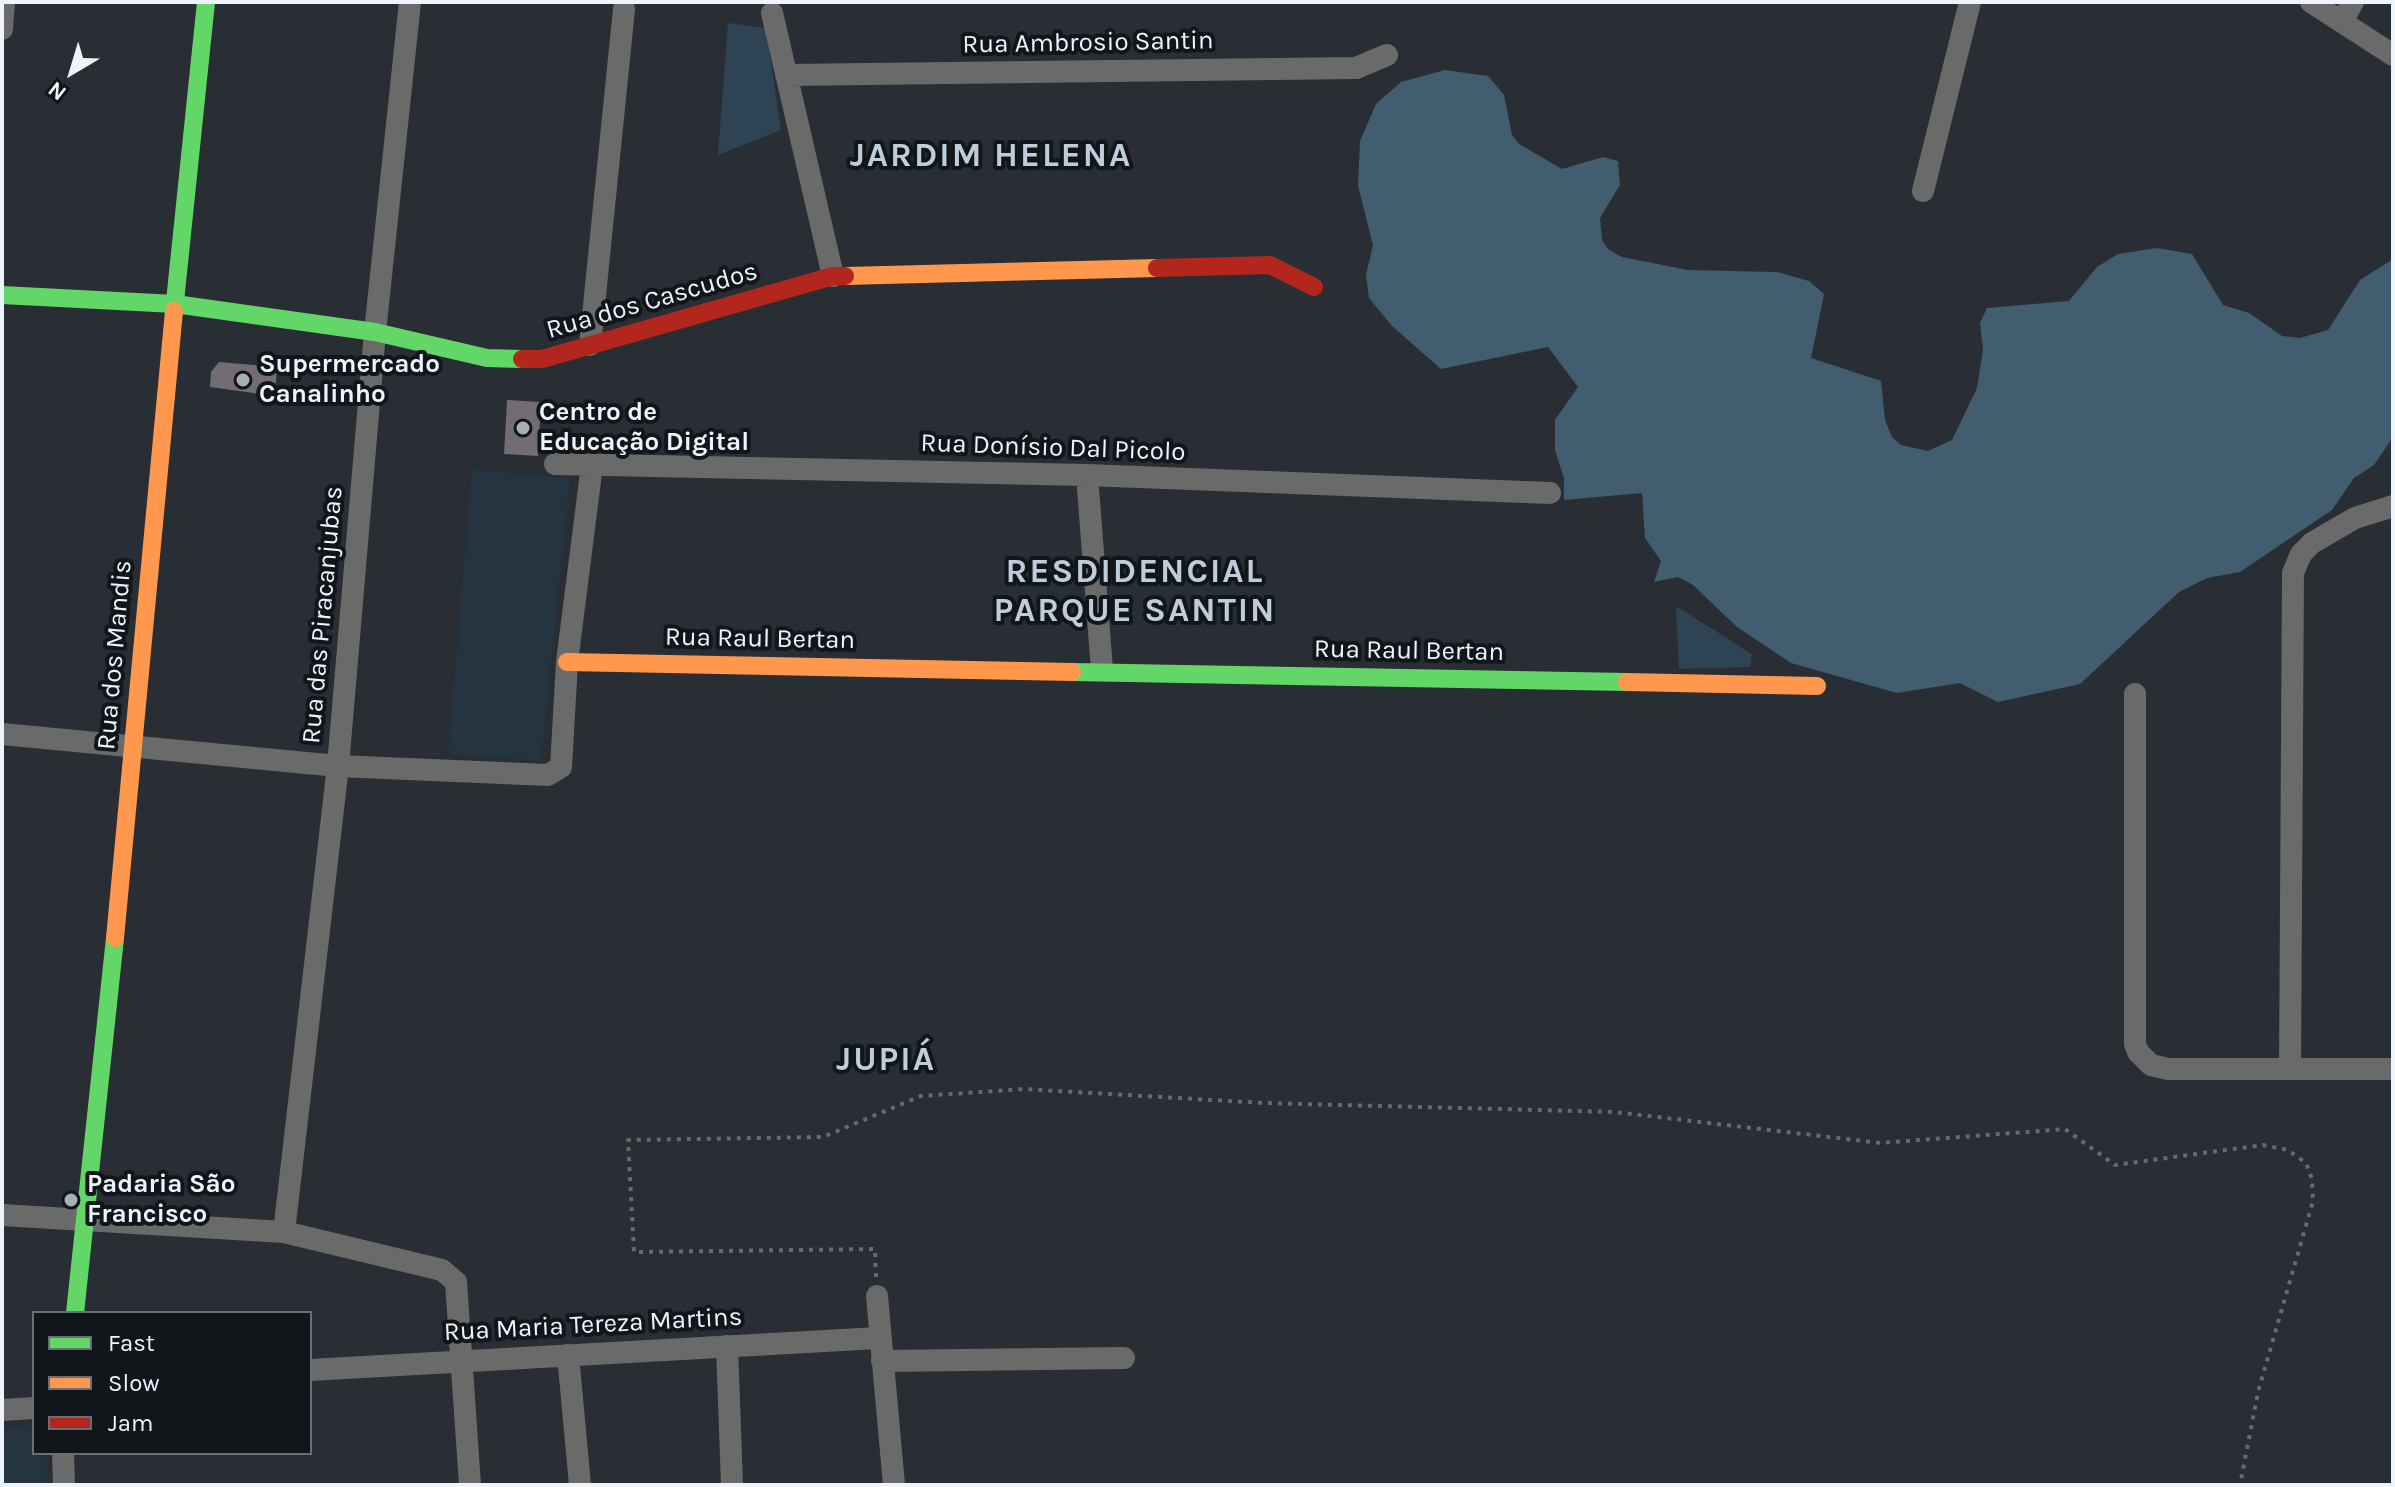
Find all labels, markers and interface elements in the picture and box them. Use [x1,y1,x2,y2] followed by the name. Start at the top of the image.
[962,25,1214,61] street label: Rua Ambrosio Santin
[32,32,112,112] north arrow
[43,76,71,106] text: N
[850,136,1132,176] district label: JARDIM HELENA
[543,256,761,346] street label: Rua dos Cascudos
[259,349,440,410] place label: Supermercado Canalinho
[234,371,252,389] marker: Supermercado Canalinho
[539,397,749,458] place label: Centro de Educação Digital
[514,419,532,437] marker: Centro de Educação Digital
[920,428,1186,468] street label: Rua Donísio Dal Picolo
[296,485,350,745] street label: Rua das Piracanjubas
[994,552,1276,632] district label: RESDIDENCIAL PARQUE SANTIN
[91,559,139,751] street label: Rua dos Mandis
[665,622,855,656] street label: Rua Raul Bertan
[1314,634,1504,668] street label: Rua Raul Bertan
[836,1040,936,1080] district label: JUPIÁ
[87,1169,235,1230] place label: Padaria São Francisco
[62,1191,80,1209] marker: Padaria São Francisco
[443,1302,743,1348] street label: Rua Maria Tereza Martins
[32,1311,312,1455] legend
[108,1329,155,1357] text: Fast
[108,1369,160,1397] text: Slow
[108,1409,153,1437] text: Jam

